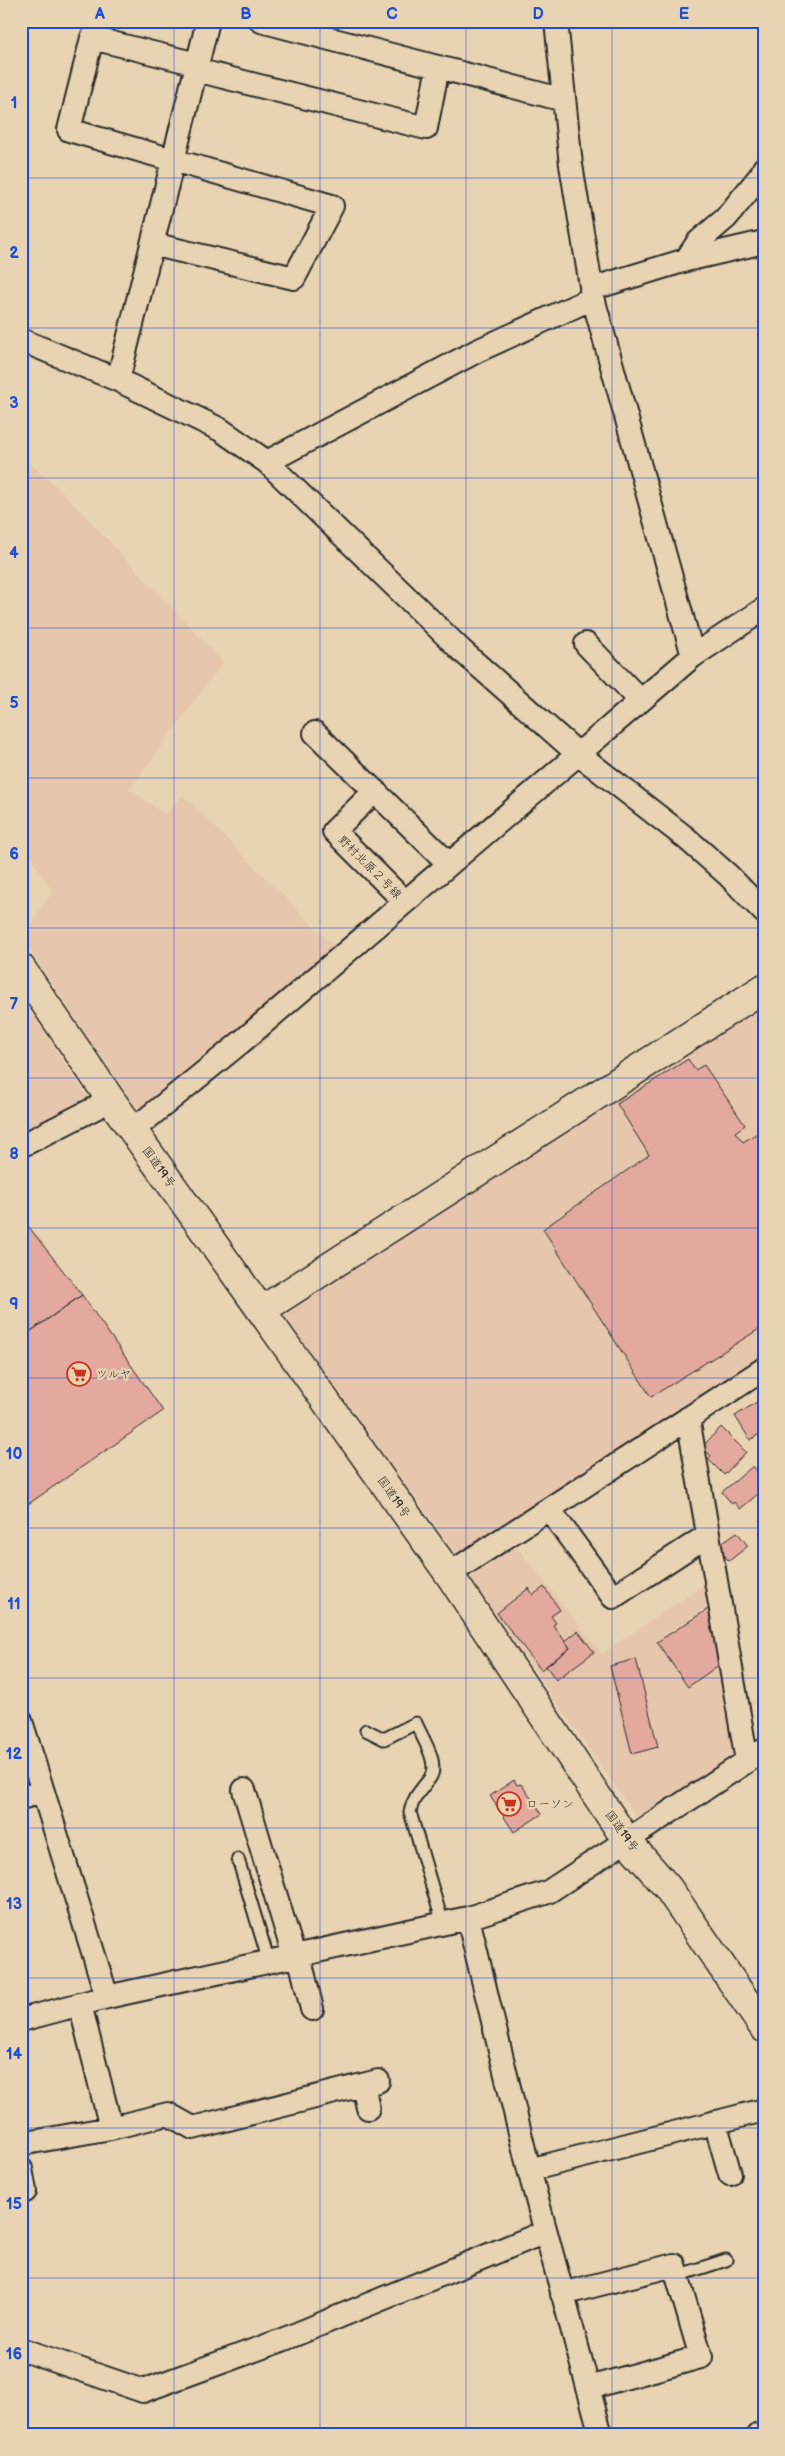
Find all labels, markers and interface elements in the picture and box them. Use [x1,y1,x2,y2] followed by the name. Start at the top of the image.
[94,5,105,24] text: A
[240,5,252,24] text: B
[386,5,398,24] text: C
[532,5,544,24] text: D
[679,5,689,24] text: E
[11,94,17,113] text: 1
[9,244,19,263] text: 2
[9,394,19,413] text: 3
[9,544,19,563] text: 4
[9,694,19,713] text: 5
[335,832,405,902] street label: 野村北原２号線
[9,845,19,864] text: 6
[10,995,19,1014] text: 7
[139,1144,179,1191] street label: 国道19号
[9,1145,19,1164] text: 8
[9,1295,19,1314] text: 9
[66,1361,92,1387] supermarket icon: ツルヤ
[96,1367,132,1382] place label: ツルヤ
[6,1445,22,1464] text: 10
[374,1473,413,1521] street label: 国道19号
[7,1595,21,1614] text: 11
[6,1745,23,1764] text: 12
[496,1791,522,1817] supermarket icon: ローソン
[526,1797,574,1812] place label: ローソン
[602,1808,642,1855] street label: 国道19号
[6,1895,22,1914] text: 13
[6,2045,23,2064] text: 14
[6,2195,22,2214] text: 15
[6,2345,23,2364] text: 16

